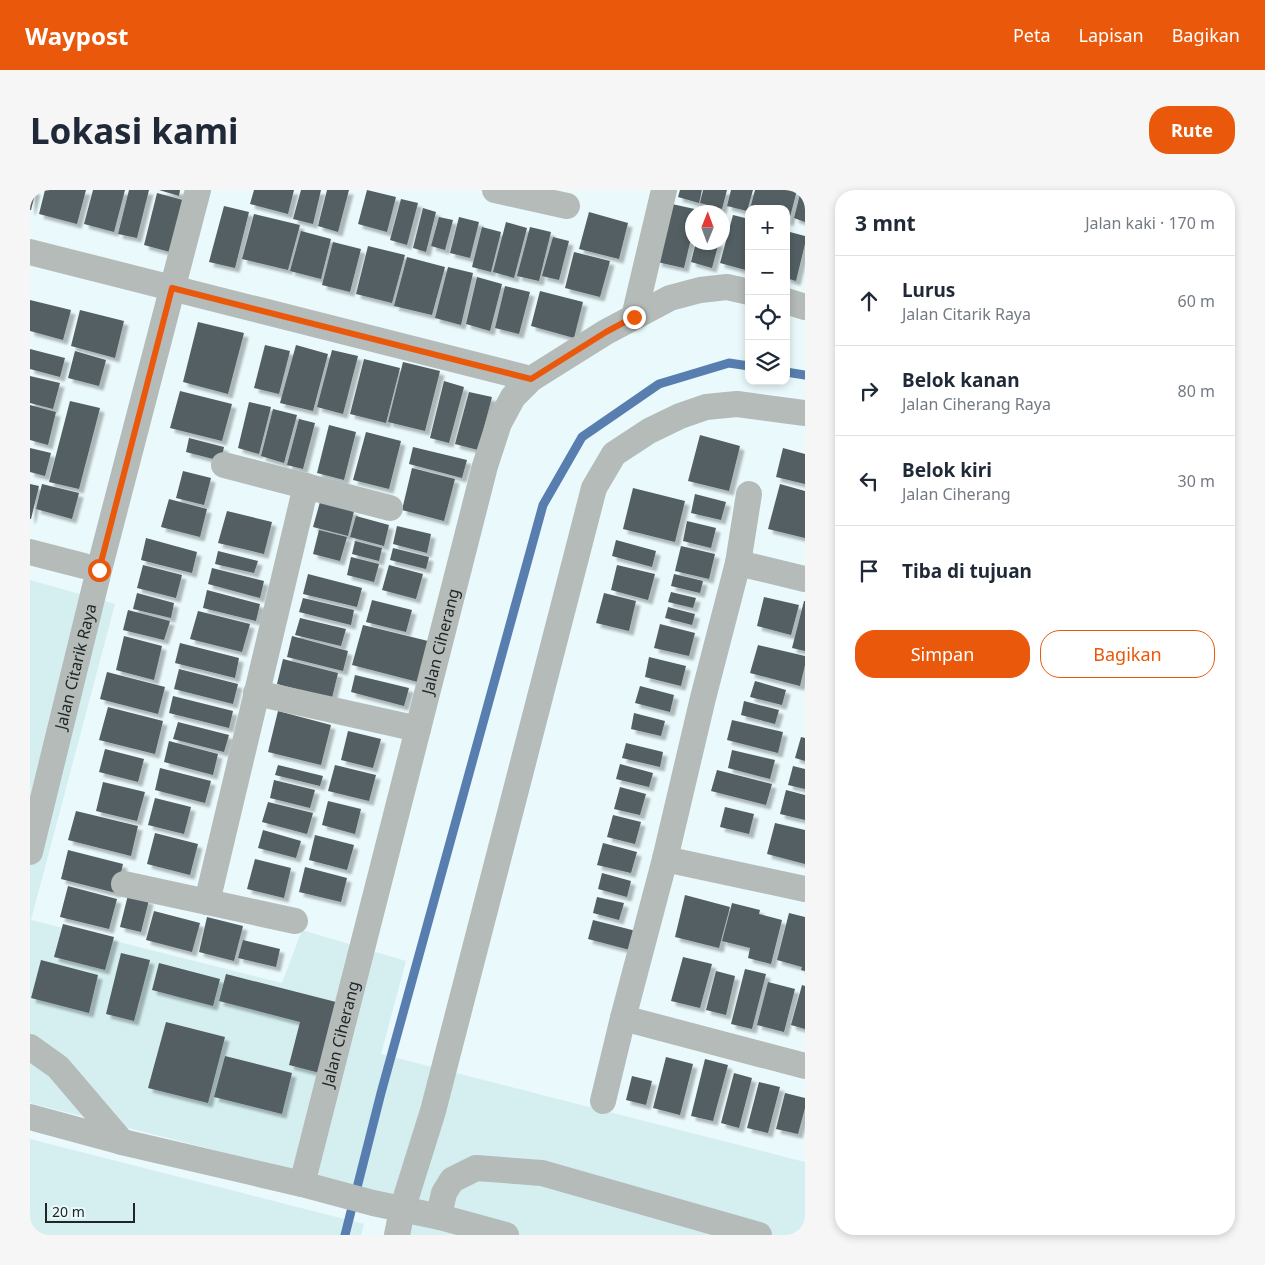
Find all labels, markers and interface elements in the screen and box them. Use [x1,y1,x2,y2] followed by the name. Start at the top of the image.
[25,19,128,52] text: Waypost
[1013,23,1051,47] text: Peta
[1079,23,1144,47] text: Lapisan
[1172,23,1240,47] text: Bagikan
[1149,106,1235,154] button: Rute
[30,107,239,154] text: Lokasi kami
[685,205,730,250] north arrow
[745,205,790,385] map controls
[745,205,790,250] button: +
[855,209,916,237] text: 3 mnt
[1085,212,1215,234] text: Jalan kaki · 170 m
[745,250,790,295] button: −
[902,277,955,303] text: Lurus
[855,287,883,315] icon: ahead
[1178,290,1215,312] text: 60 m
[745,295,790,340] button: locate
[902,303,1031,325] text: Jalan Citarik Raya
[623,306,646,329] route end
[745,340,790,385] button: layers
[902,367,1019,393] text: Belok kanan
[855,377,883,405] icon: right
[1178,380,1215,402] text: 80 m
[902,393,1051,415] text: Jalan Ciherang Raya
[902,457,992,483] text: Belok kiri
[855,467,883,495] icon: left
[1178,470,1215,492] text: 30 m
[902,483,1011,505] text: Jalan Ciherang
[855,557,883,585] icon: arrive
[902,558,1032,584] text: Tiba di tujuan
[88,559,111,582] route start
[416,586,464,699] street label: Jalan Ciherang
[49,601,101,734] street label: Jalan Citarik Raya
[855,630,1030,678] button: Simpan
[1040,630,1215,678] button: Bagikan
[316,978,364,1091] street label: Jalan Ciherang
[45,1200,135,1223] scale bar
[52,1202,85,1221] text: 20 m

